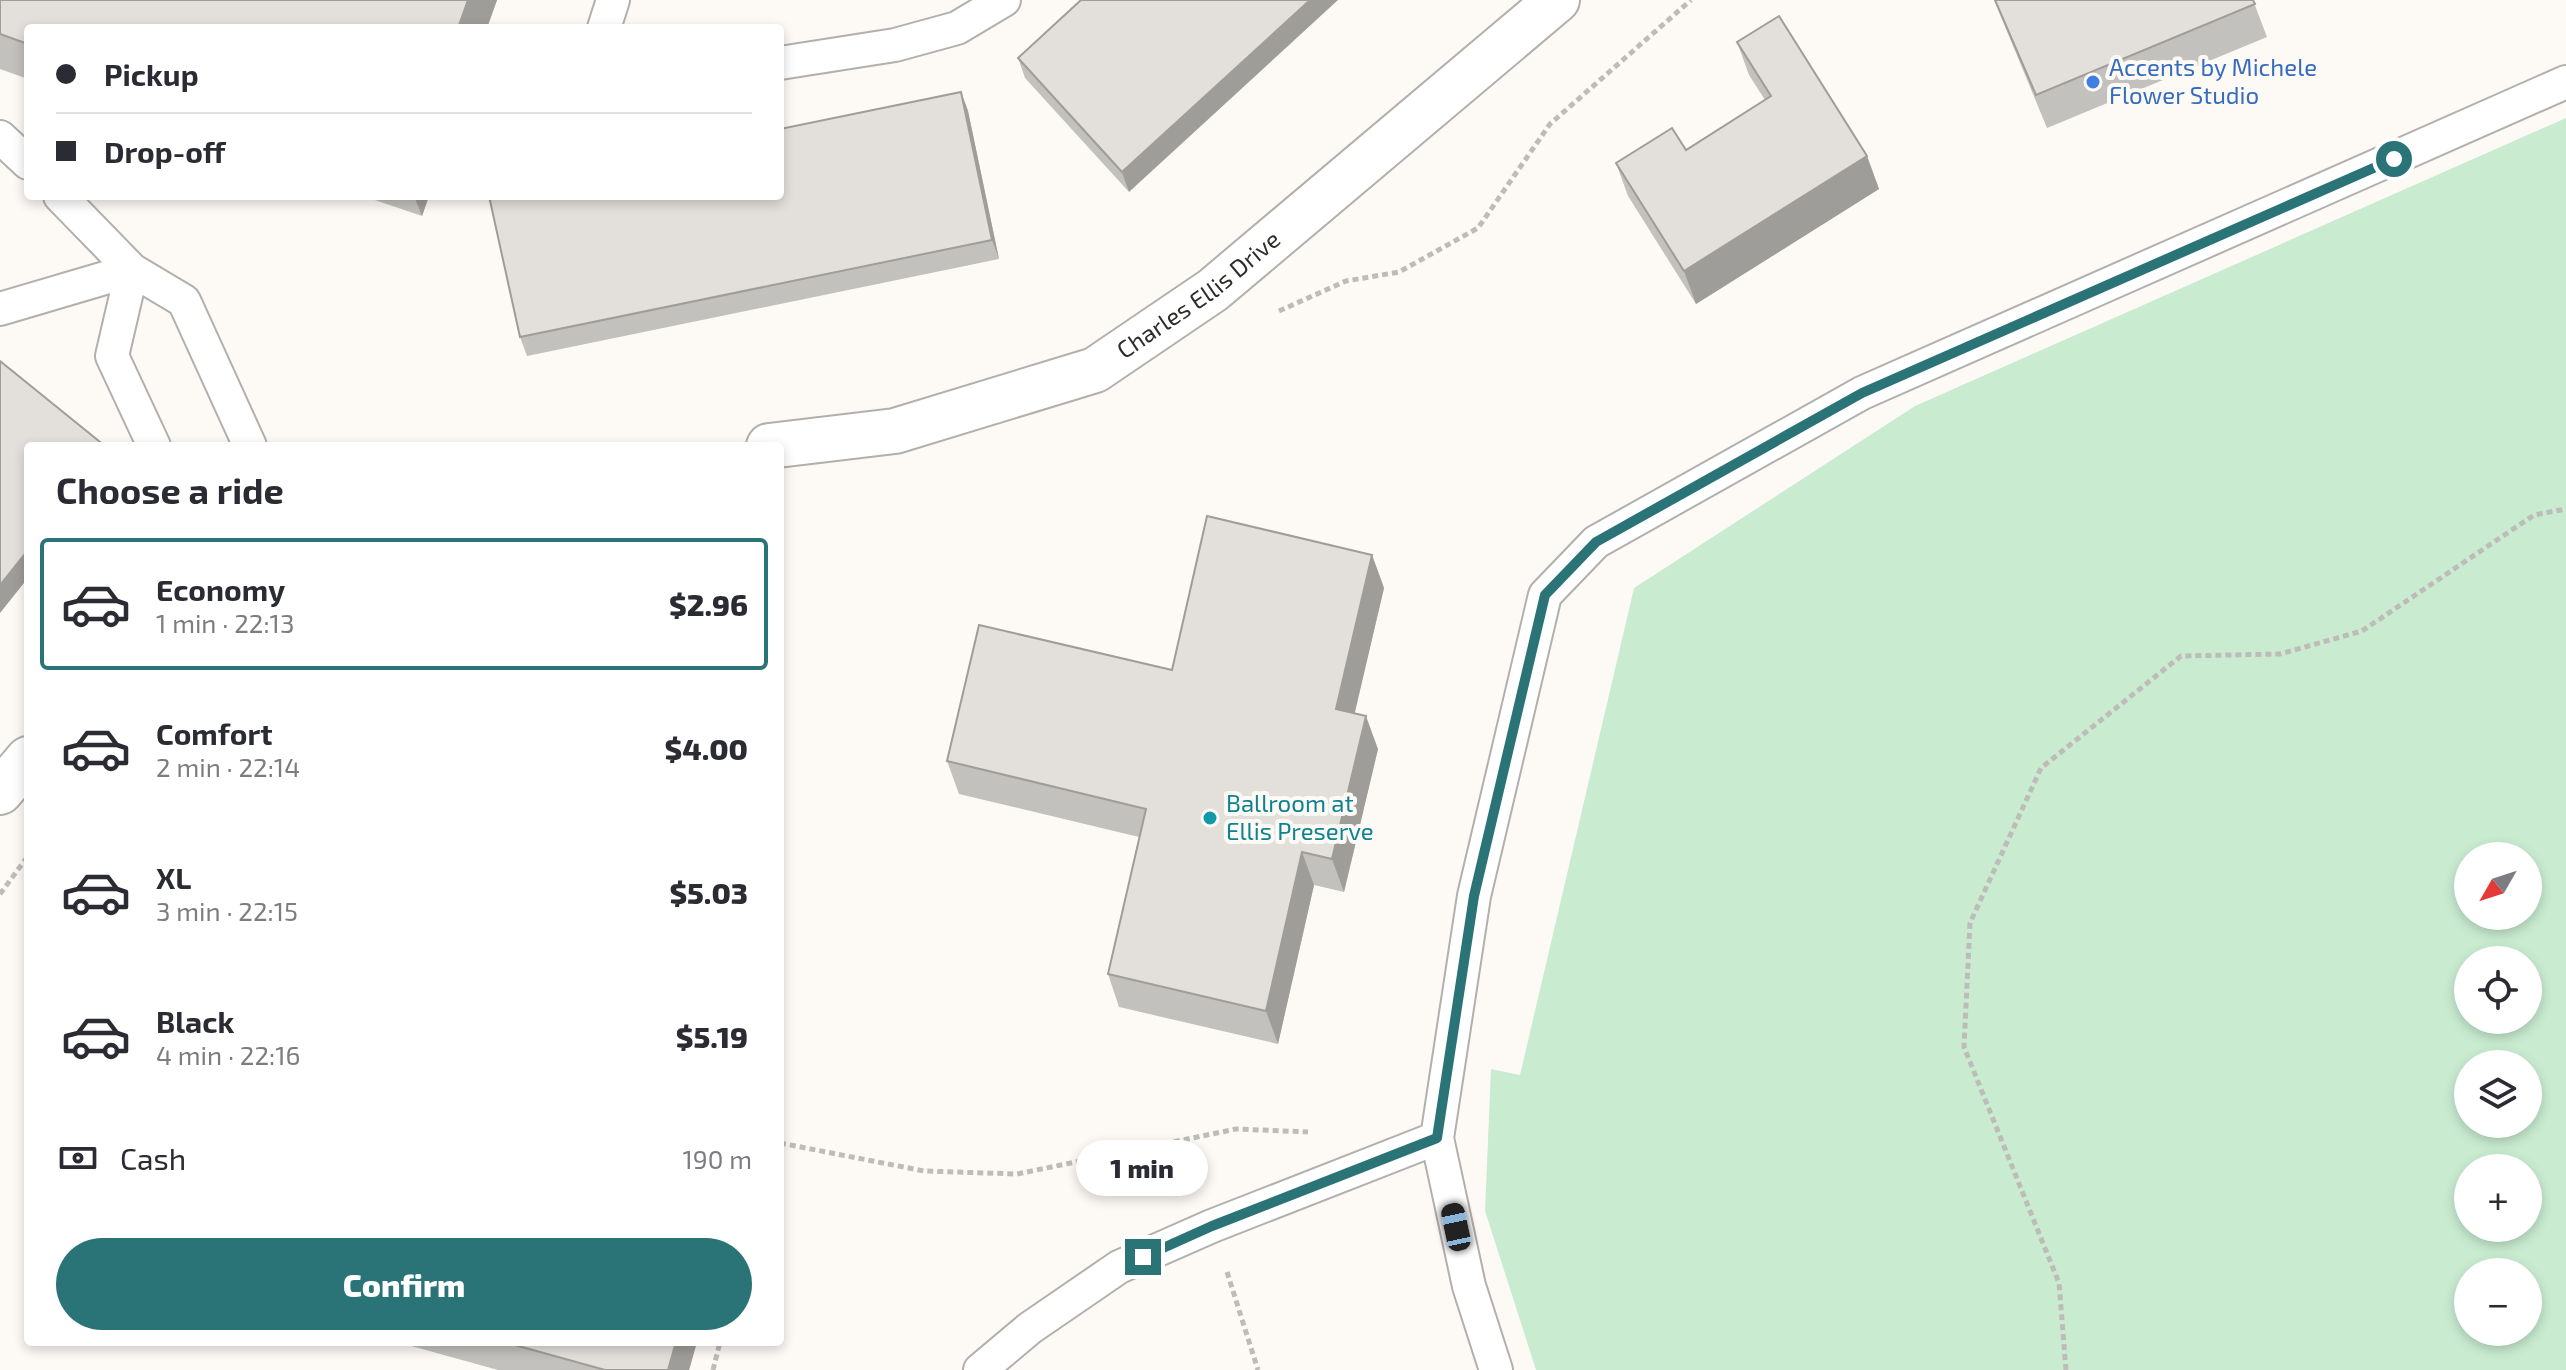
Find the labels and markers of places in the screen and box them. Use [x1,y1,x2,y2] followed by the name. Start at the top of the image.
[2109,52,2317,109] place label: Accents by Michele Flower Studio
[2084,73,2102,91] marker: Accents by Michele Flower Studio
[1226,788,1374,845] place label: Ballroom at Ellis Preserve
[1201,809,1219,827] marker: Ballroom at Ellis Preserve

